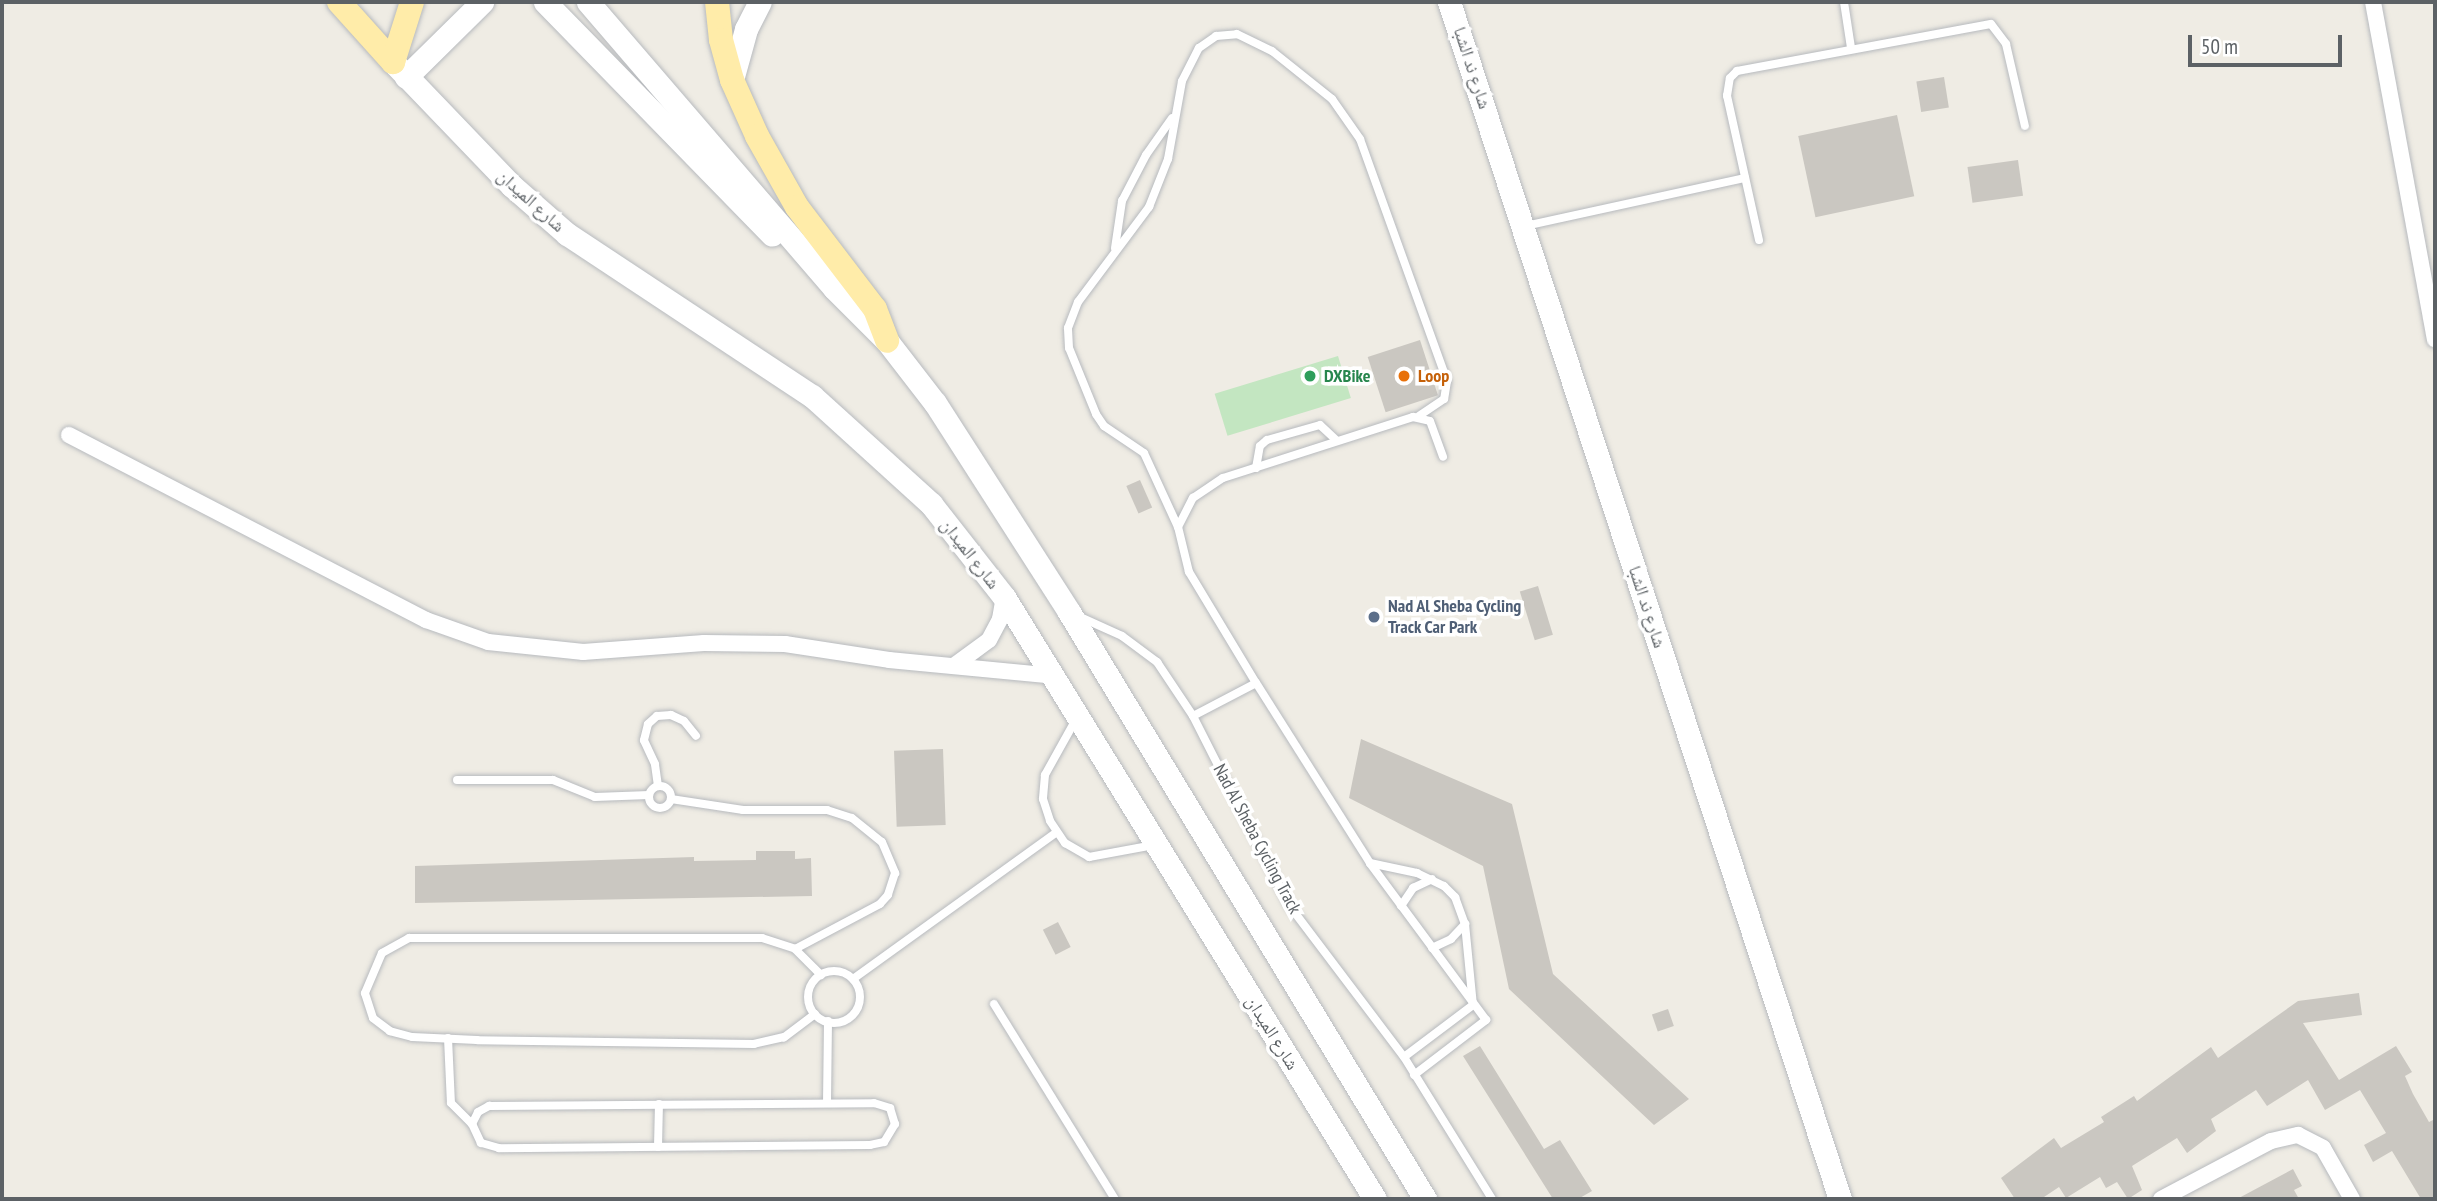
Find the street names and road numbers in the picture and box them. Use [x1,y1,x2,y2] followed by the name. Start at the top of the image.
[1449,24,1495,112] street label: شارع ند الشبا
[493,165,569,237] street label: شارع الميدان
[936,514,1004,594] street label: شارع الميدان
[1624,563,1670,651] street label: شارع ند الشبا
[1208,760,1306,918] street label: Nad Al Sheba Cycling Track
[1241,992,1303,1074] street label: شارع الميدان

